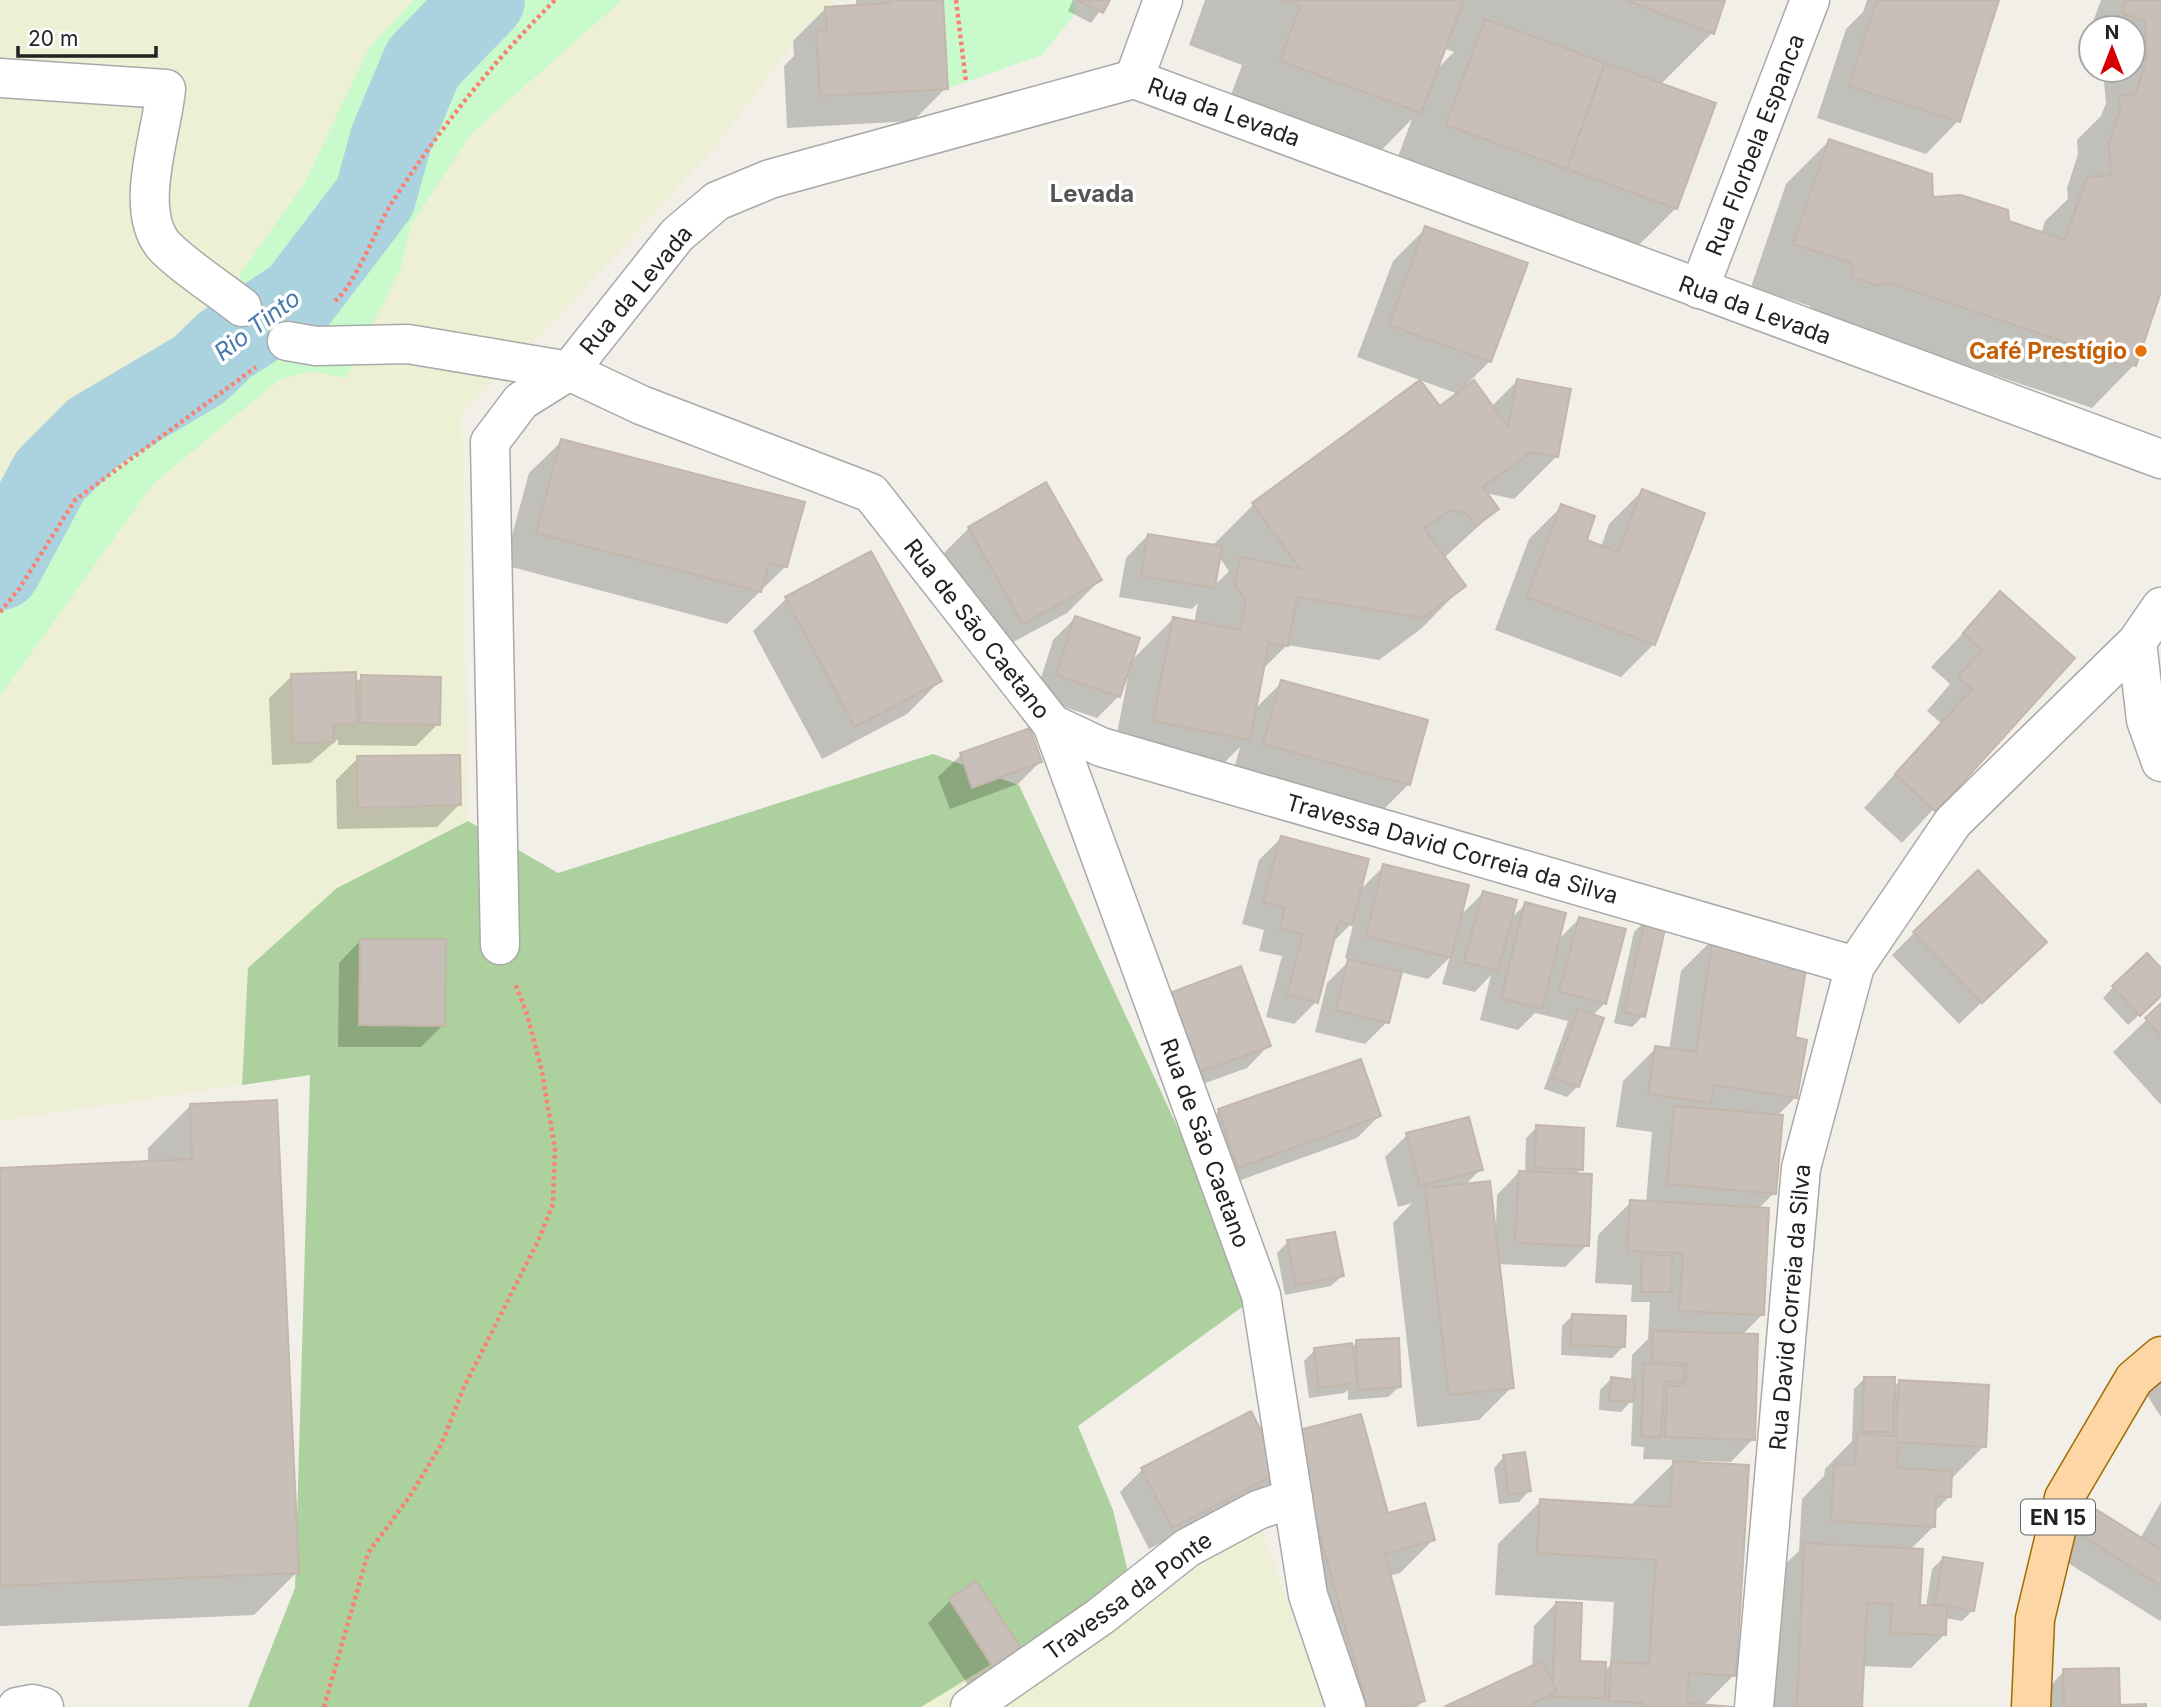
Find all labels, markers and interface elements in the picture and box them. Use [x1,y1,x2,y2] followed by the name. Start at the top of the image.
[18,14,156,58] scale bar
[2077,14,2147,84] north arrow
[2105,21,2119,44] text: N
[28,26,78,51] text: 20 m
[1700,30,1810,260] street label: Rua Florbela Espanca
[1144,71,1304,153] street label: Rua da Levada
[1050,179,1134,208] district label: Levada
[574,220,698,360] street label: Rua da Levada
[1675,269,1835,351] street label: Rua da Levada
[208,283,306,367] water label: Rio Tinto
[1969,337,2127,365] place label: Café Prestígio
[2133,343,2149,359] marker: Café Prestígio
[898,533,1056,725] street label: Rua de São Caetano
[1283,788,1621,910] street label: Travessa David Correia da Silva
[1154,1034,1256,1252] street label: Rua de São Caetano
[1764,1163,1816,1451] street label: Rua David Correia da Silva
[2021,1500,2095,1534] road number: EN 15
[1039,1526,1217,1666] street label: Travessa da Ponte

